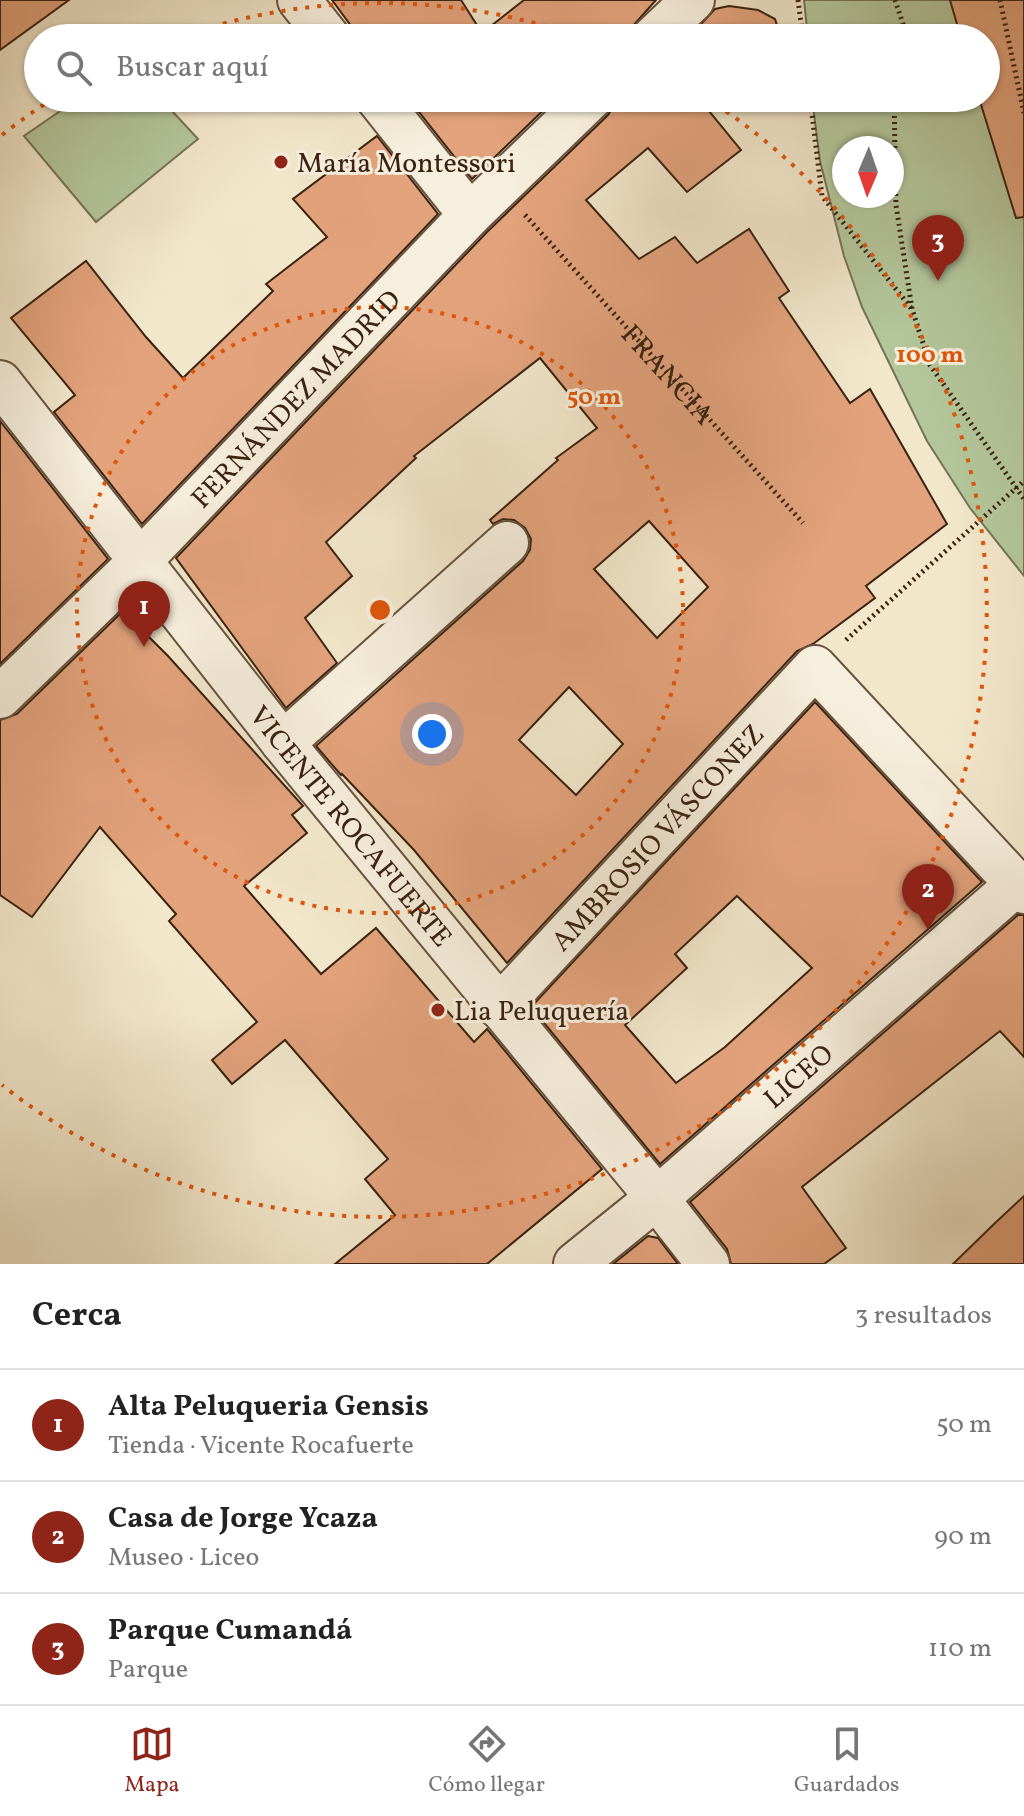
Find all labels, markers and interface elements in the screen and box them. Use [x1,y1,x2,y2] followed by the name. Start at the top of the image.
[24,24,1000,112] search box
[52,46,96,90] icon: search
[116,47,269,89] text: Buscar aquí
[832,136,904,208] north arrow
[297,145,516,184] place label: María Montessori
[272,153,290,171] marker: María Montessori
[912,215,964,281] pin: 3
[183,282,411,518] street label: FERNÁNDEZ MADRID
[611,317,723,435] street label: FRANCIA
[896,339,964,373] text: 100 m
[567,381,621,415] text: 50 m
[118,581,170,647] pin: 1
[366,596,394,624] centre of rings
[239,698,460,956] street label: VICENTE ROCAFUERTE
[412,714,452,754] your location
[543,716,774,961] street label: AMBROSIO VÁSCONEZ
[902,864,954,930] pin: 2
[454,993,629,1032] place label: Lia Peluquería
[429,1001,447,1019] marker: Lia Peluquería
[756,1036,843,1119] street label: LICEO
[32,1293,122,1340] text: Cerca
[855,1298,992,1334] text: 3 resultados
[108,1386,429,1428] text: Alta Peluqueria Gensis
[53,1407,63,1443] text: 1
[936,1407,992,1443] text: 50 m
[108,1428,414,1464] text: Tienda · Vicente Rocafuerte
[108,1498,378,1540] text: Casa de Jorge Ycaza
[51,1519,65,1555] text: 2
[934,1519,992,1555] text: 90 m
[108,1540,259,1576] text: Museo · Liceo
[108,1610,352,1652] text: Parque Cumandá
[51,1631,65,1667] text: 3
[928,1631,992,1667] text: 110 m
[108,1652,188,1688] text: Parque
[124,1722,179,1801] tab: Mapa
[428,1722,545,1801] tab: Cómo llegar
[794,1722,900,1801] tab: Guardados

